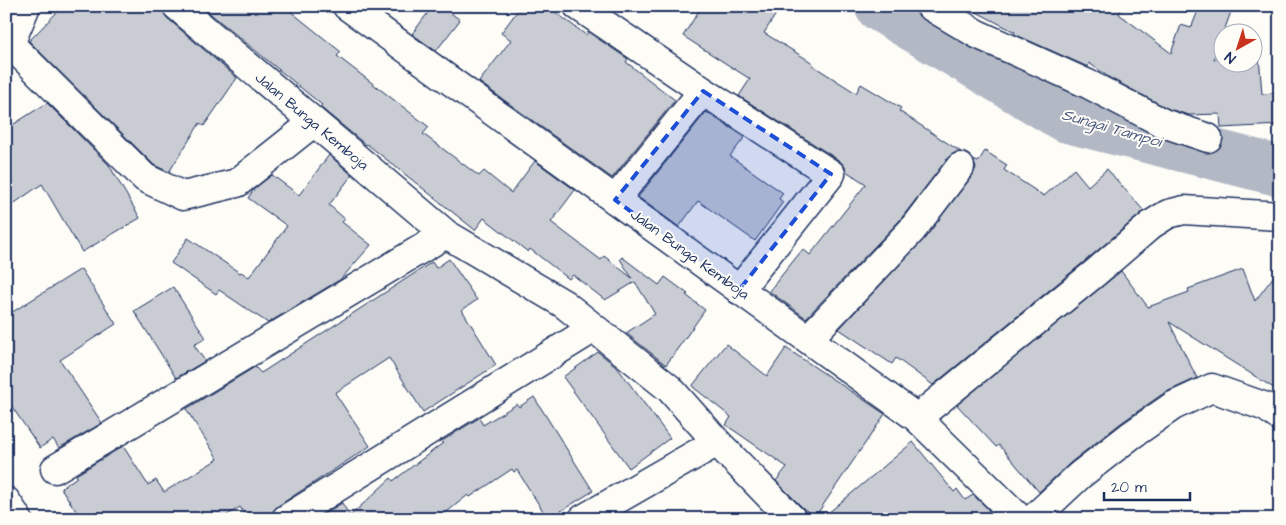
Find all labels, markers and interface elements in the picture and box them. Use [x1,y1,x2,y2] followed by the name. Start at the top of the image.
[1214,22,1264,72] north arrow
[1221,47,1240,68] text: N
[250,68,373,176] street label: Jalan Bunga Kemboja
[1059,103,1167,154] water label: Sungai Tampoi
[625,204,754,306] street label: Jalan Bunga Kemboja
[1104,470,1190,502] scale bar
[1111,477,1147,498] text: 20 m

